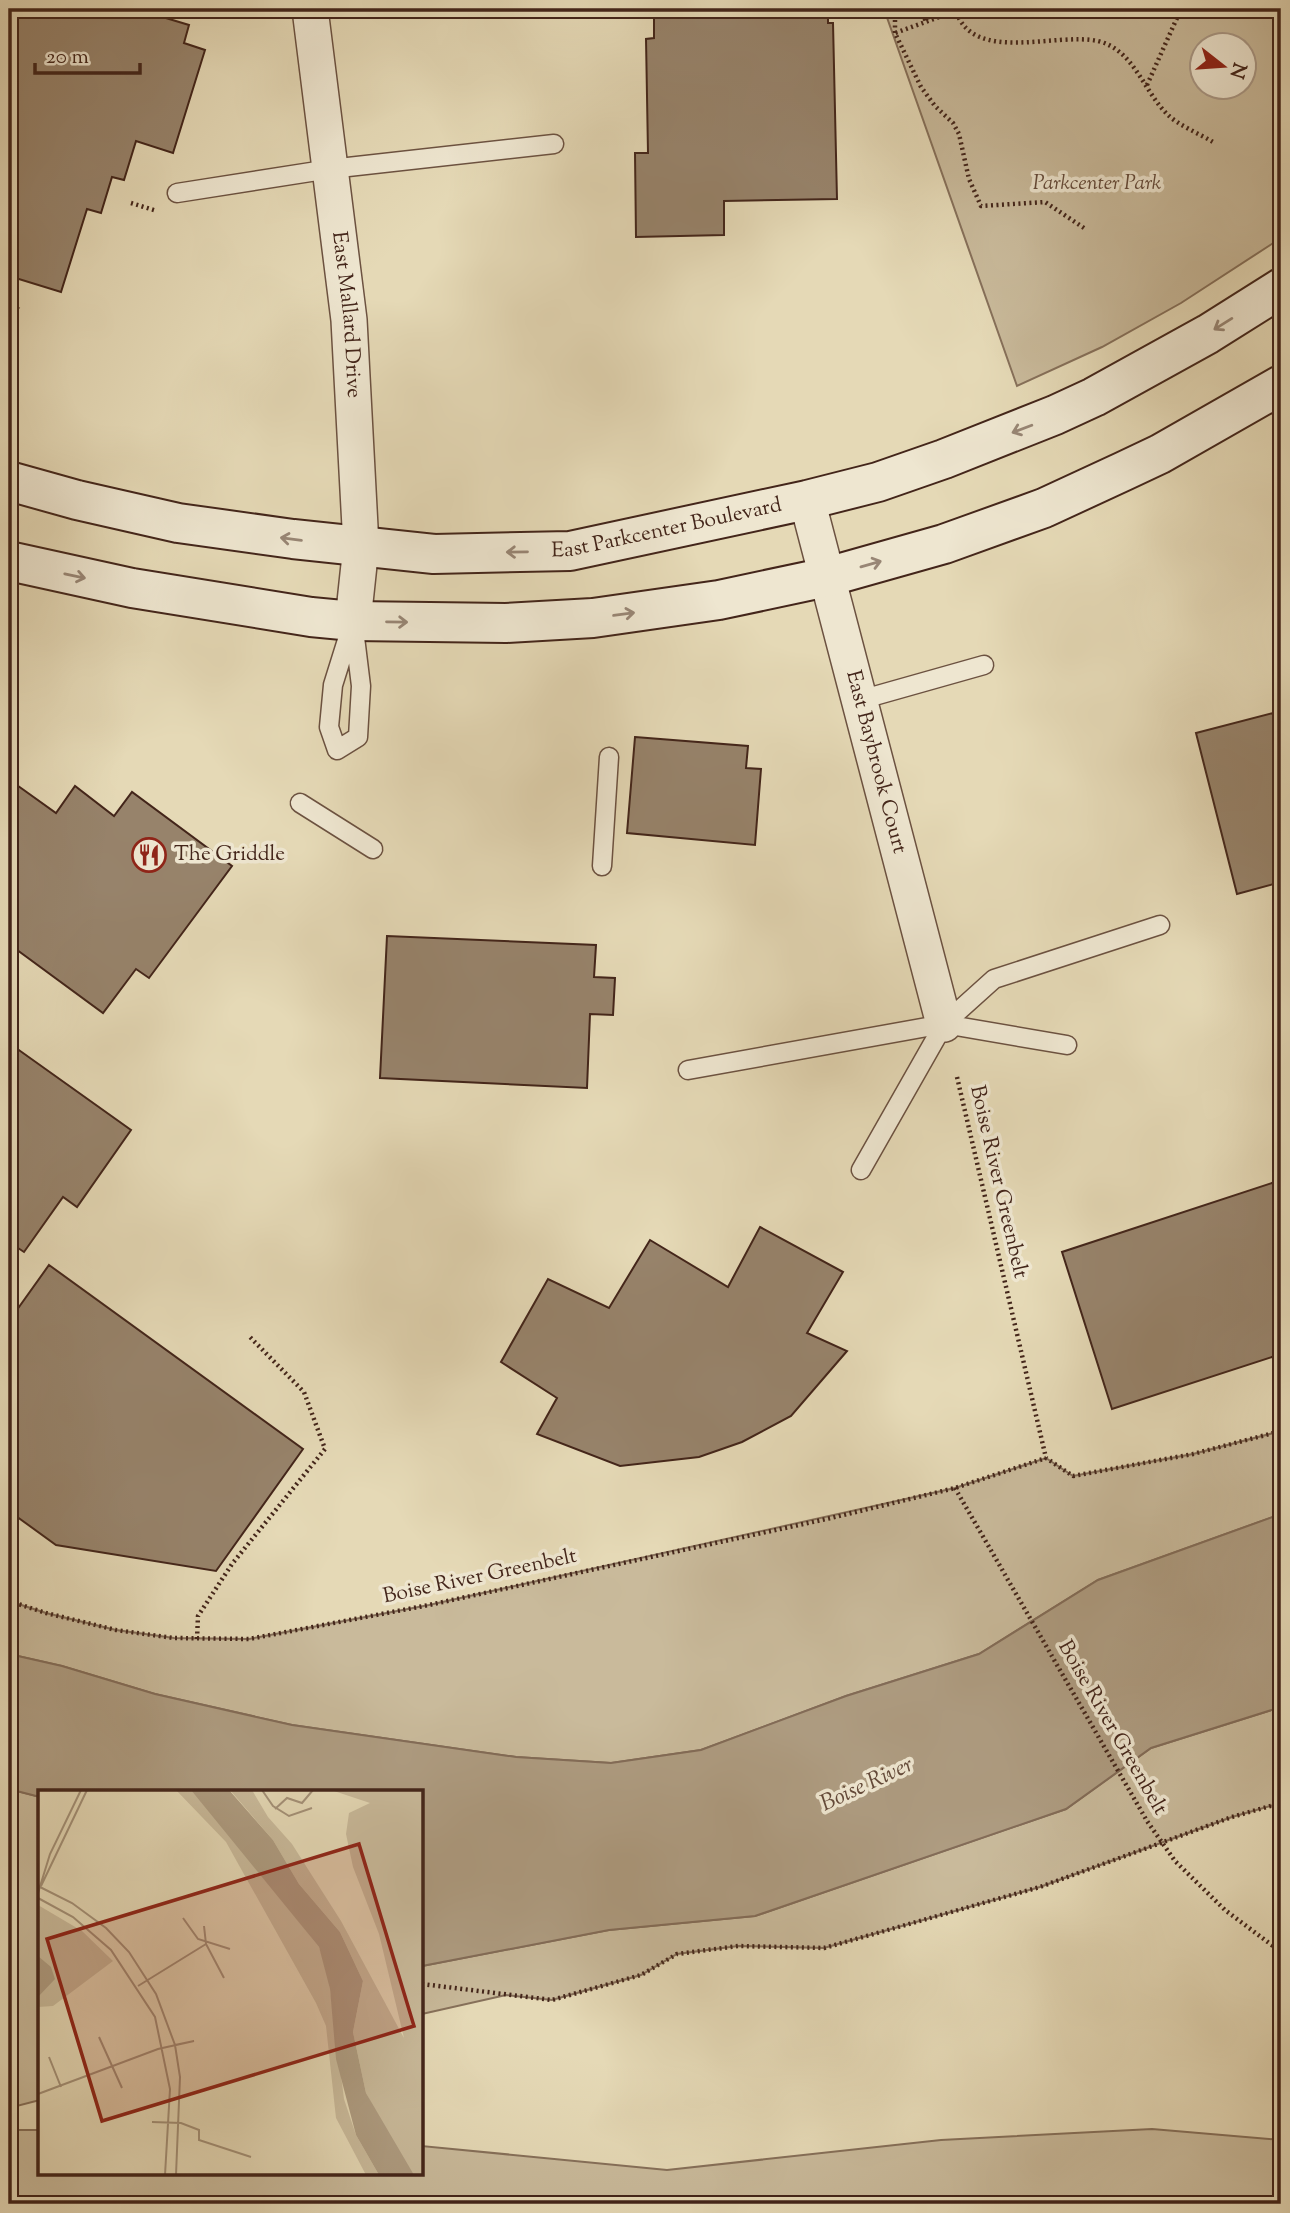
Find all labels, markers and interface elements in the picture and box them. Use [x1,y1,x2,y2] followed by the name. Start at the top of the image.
[35,32,140,76] scale bar
[1188,32,1258,102] north arrow
[46,43,89,73] text: 20 m
[1222,59,1252,81] text: N
[1033,169,1162,199] park label: Parkcenter Park
[323,230,368,399] street label: East Mallard Drive
[1214,318,1234,332] one-way arrow
[1011,423,1033,436] one-way arrow
[551,491,785,566] street label: East Parkcenter Boulevard
[280,532,303,545] one-way arrow
[506,545,529,559] one-way arrow
[860,557,882,570] one-way arrow
[63,570,86,584] one-way arrow
[612,607,635,620] one-way arrow
[385,615,408,629] one-way arrow
[837,667,914,857] street label: East Baybrook Court
[130,836,168,874] restaurant icon: The Griddle
[174,840,285,870] place label: The Griddle
[961,1082,1035,1282] street label: Boise River Greenbelt
[380,1542,580,1612] street label: Boise River Greenbelt
[1050,1635,1174,1821] street label: Boise River Greenbelt
[815,1749,919,1821] water label: Boise River
[38,1790,424,2174] inset map

